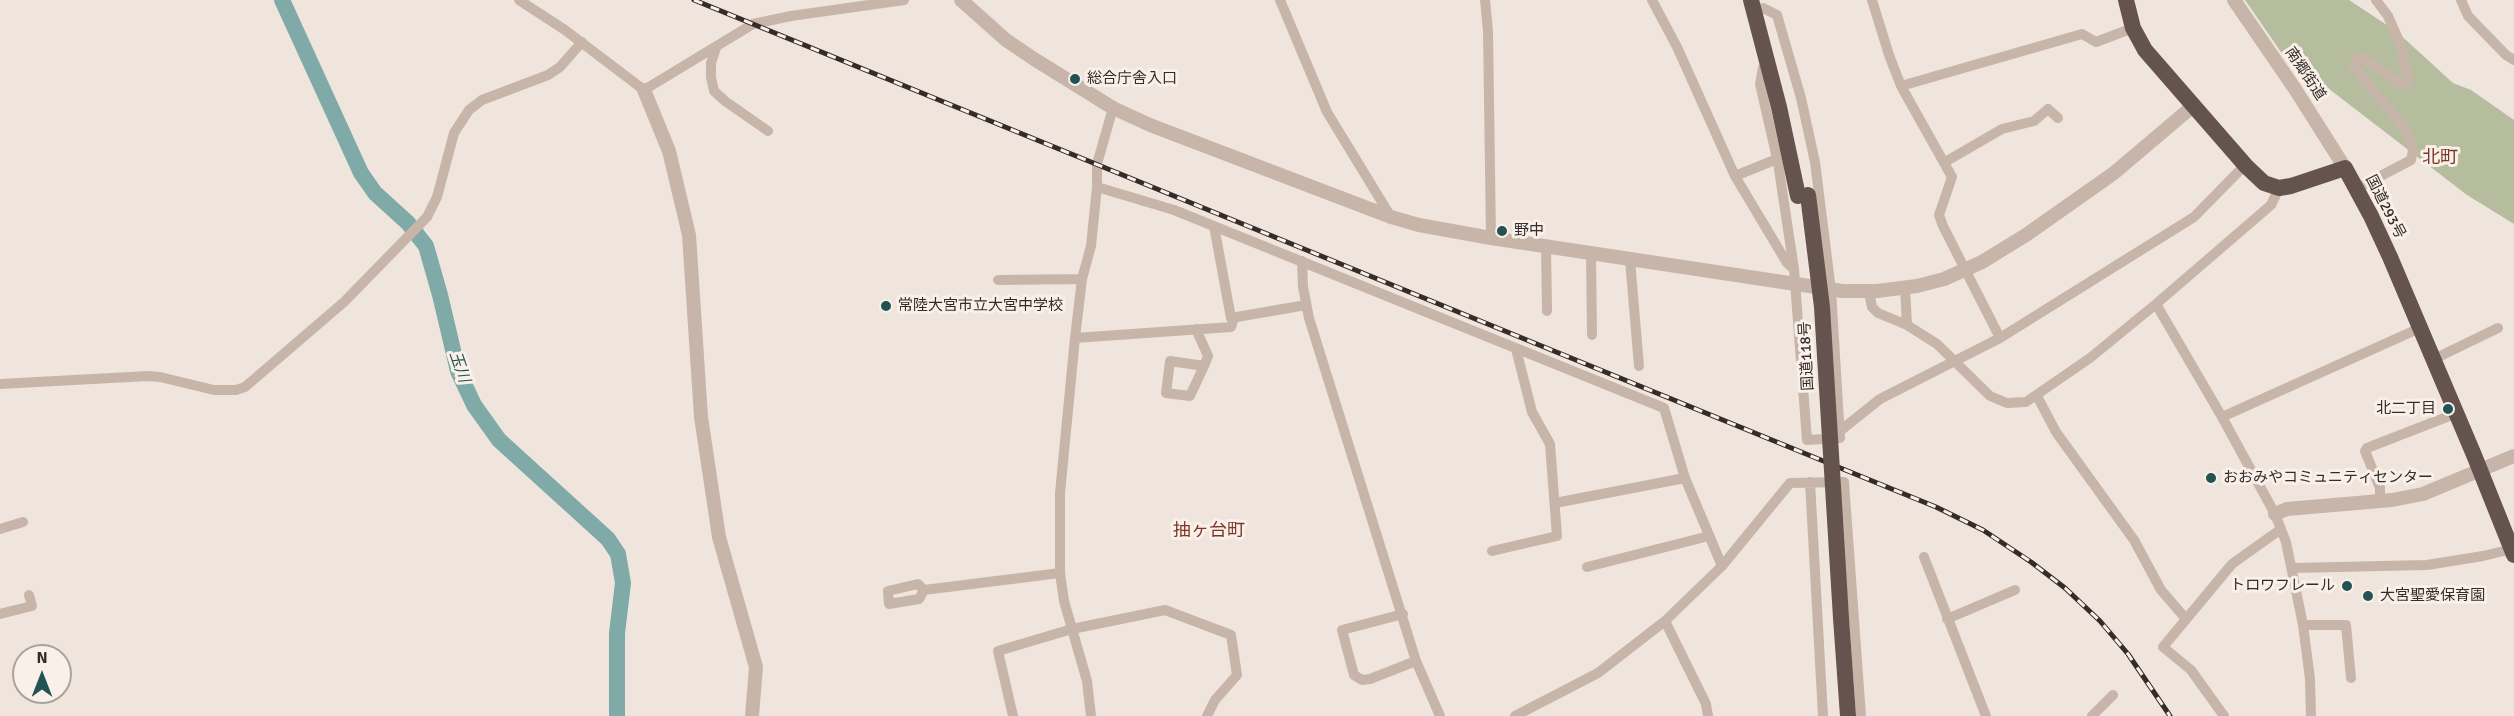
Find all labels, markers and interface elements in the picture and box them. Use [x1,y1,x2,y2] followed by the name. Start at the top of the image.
[2281,44,2329,104] street label: 南郷街道
[1087,70,1177,88] place label: 総合庁舎入口
[1068,72,1082,86] marker: 総合庁舎入口
[2422,147,2458,169] district label: 北町
[2361,172,2409,242] street label: 国道293号
[1514,222,1544,240] place label: 野中
[1495,224,1509,238] marker: 野中
[898,297,1063,315] place label: 常陸大宮市立大宮中学校
[879,299,893,313] marker: 常陸大宮市立大宮中学校
[1796,321,1818,391] street label: 国道118号
[445,349,473,385] water label: 玉川
[2376,400,2436,418] place label: 北二丁目
[2441,402,2455,416] marker: 北二丁目
[2223,469,2433,487] place label: おおみやコミュニティセンター
[2204,471,2218,485] marker: おおみやコミュニティセンター
[1173,520,1245,542] district label: 抽ヶ台町
[2230,577,2335,595] place label: トロワフレール
[2340,579,2354,593] marker: トロワフレール
[2380,587,2485,605] place label: 大宮聖愛保育園
[2361,589,2375,603] marker: 大宮聖愛保育園
[12,644,72,704] north arrow
[36,648,48,668] text: N

